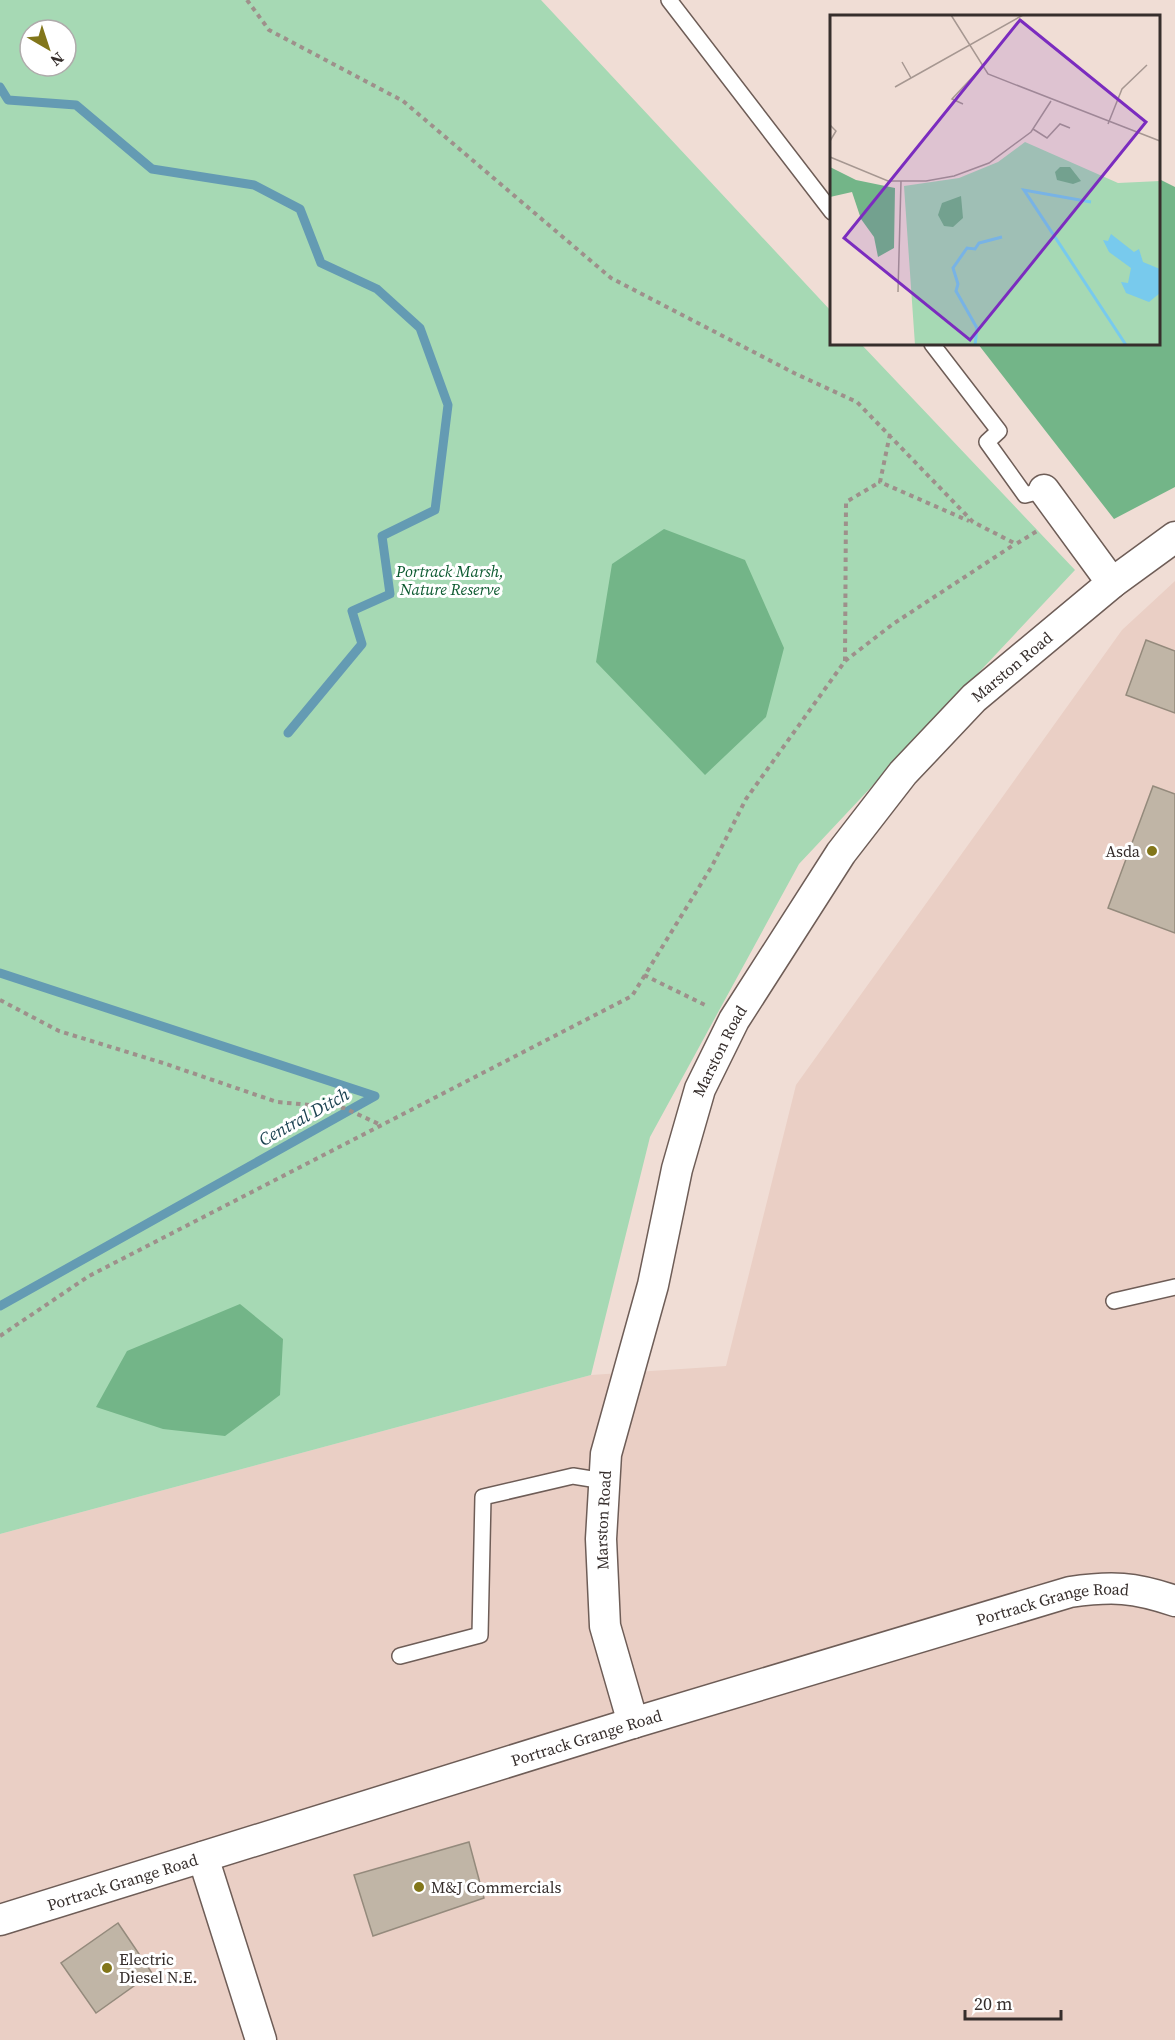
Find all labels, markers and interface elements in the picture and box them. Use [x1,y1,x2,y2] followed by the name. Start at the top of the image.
[830,15,1160,345] inset map
[18,18,78,78] north arrow
[46,47,69,72] text: N
[395,560,504,600] park label: Portrack Marsh, Nature Reserve
[966,626,1057,707] street label: Marston Road
[1105,840,1141,862] place label: Asda
[1145,844,1159,858] marker: Asda
[687,1001,752,1100] street label: Marston Road
[254,1081,354,1152] water label: Central Ditch
[590,1470,616,1570] street label: Marston Road
[973,1577,1130,1631] street label: Portrack Grange Road
[508,1704,664,1771] street label: Portrack Grange Road
[44,1848,200,1916] street label: Portrack Grange Road
[431,1876,561,1898] place label: M&J Commercials
[412,1880,426,1894] marker: M&J Commercials
[119,1948,197,1988] place label: Electric Diesel N.E.
[100,1961,114,1975] marker: Electric Diesel N.E.
[965,1983,1061,2021] scale bar
[974,1991,1012,2016] text: 20 m

